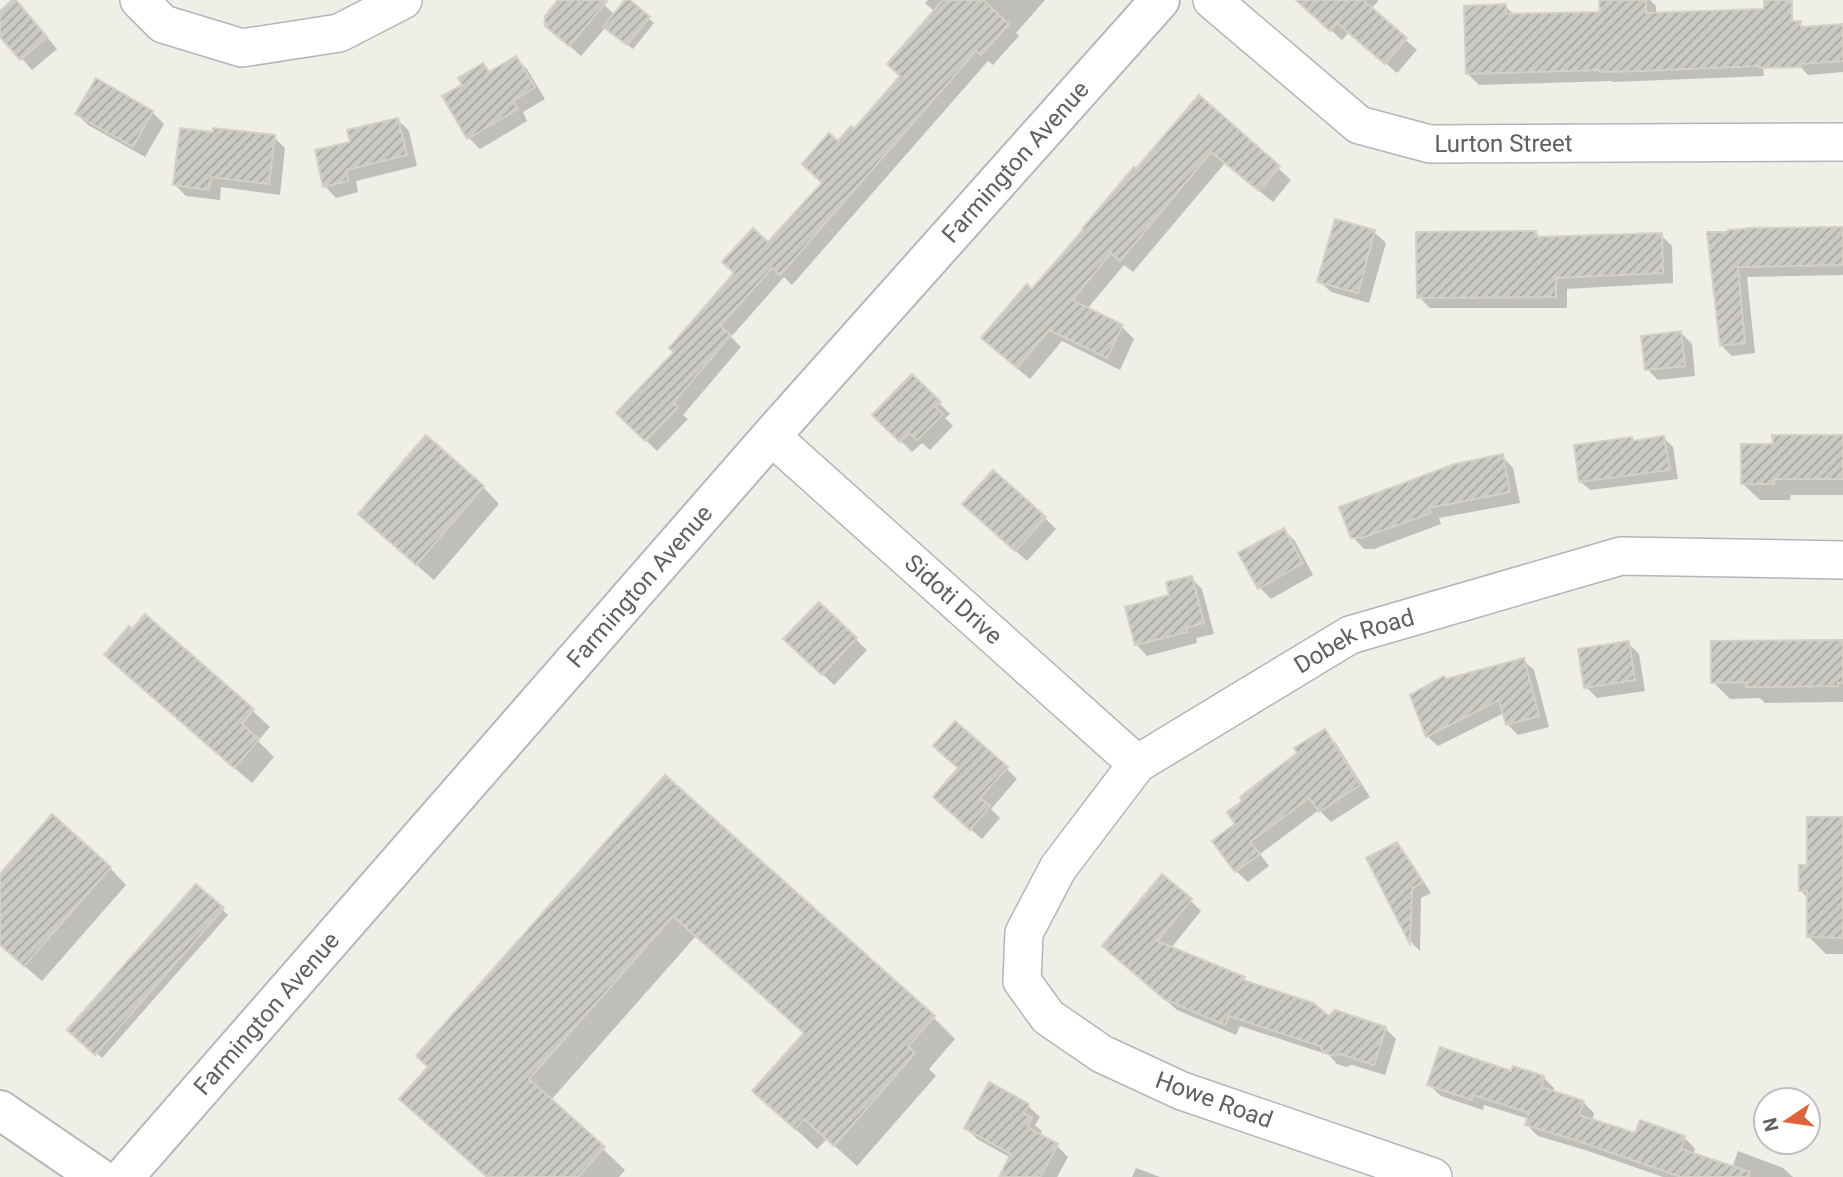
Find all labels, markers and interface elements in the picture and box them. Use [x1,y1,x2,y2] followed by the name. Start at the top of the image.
[936,75,1095,248] street label: Farmington Avenue
[1434,129,1573,158] street label: Lurton Street
[561,499,718,674] street label: Farmington Avenue
[899,549,1008,650] street label: Sidoti Drive
[1289,603,1417,680] street label: Dobek Road
[188,926,345,1101] street label: Farmington Avenue
[1152,1066,1276,1134] street label: Howe Road
[1752,1086,1822,1156] north arrow
[1758,1116,1784,1134] text: N

